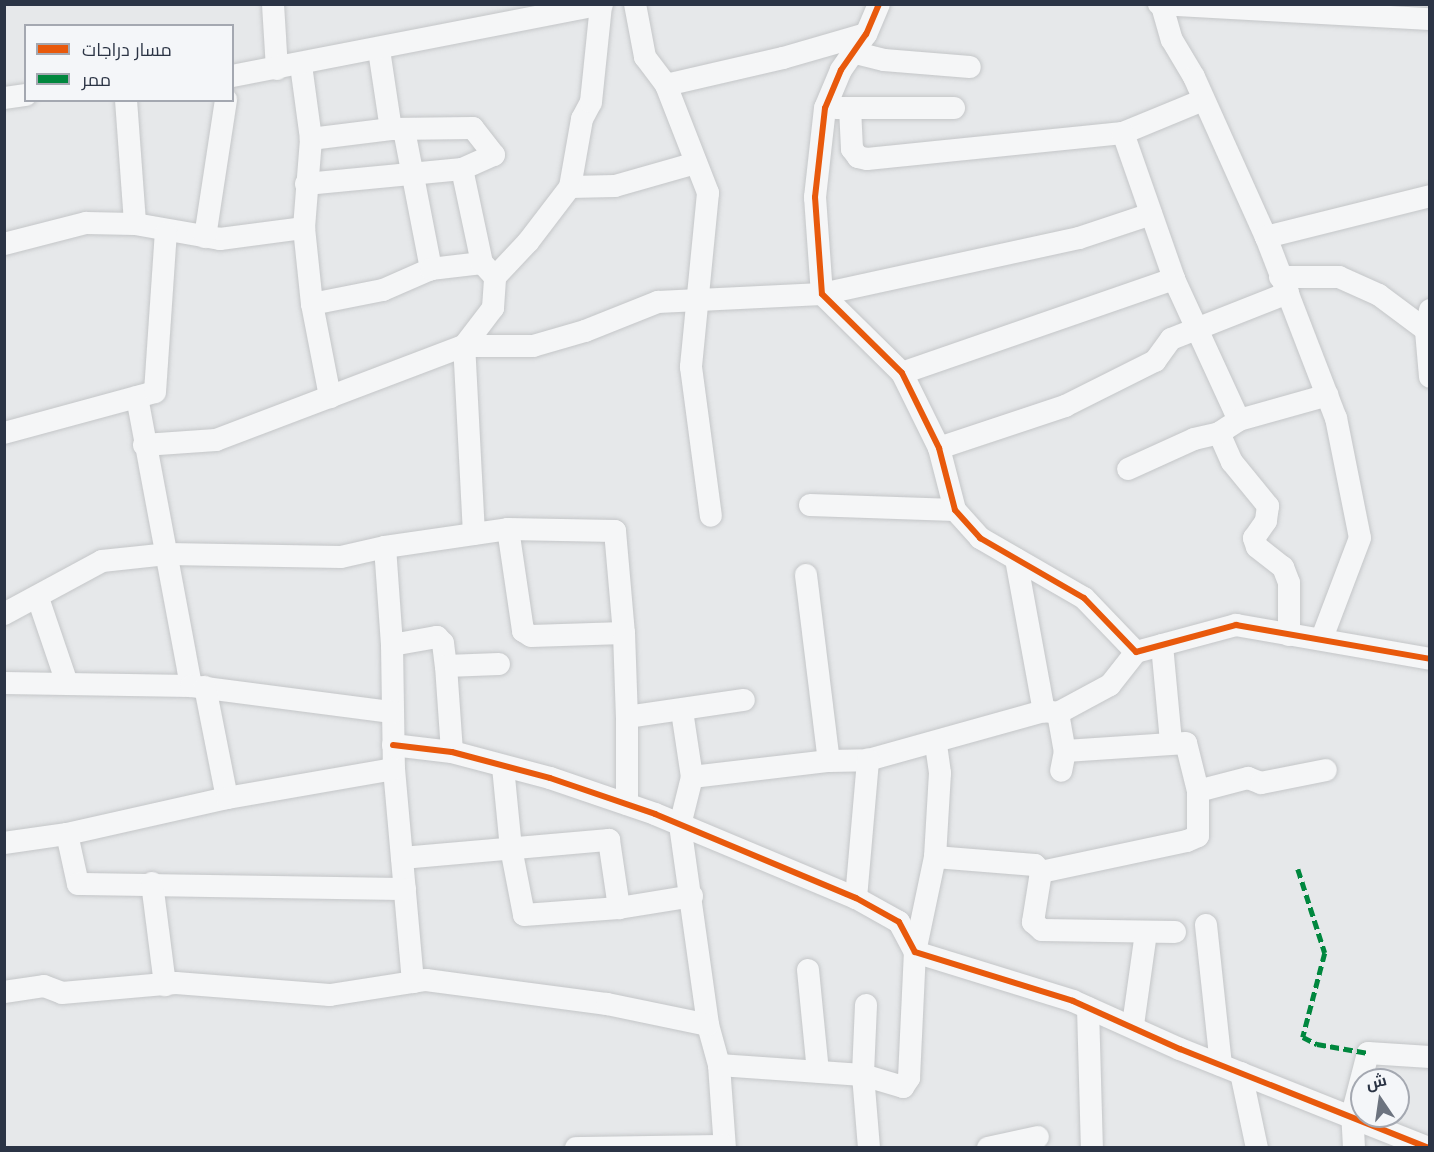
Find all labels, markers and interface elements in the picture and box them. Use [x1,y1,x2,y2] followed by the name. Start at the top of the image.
[24,24,234,102] legend
[82,40,172,60] text: مسار دراجات
[82,70,111,90] text: ممر
[1350,1068,1410,1128] north arrow
[1364,1071,1388,1093] text: ش

